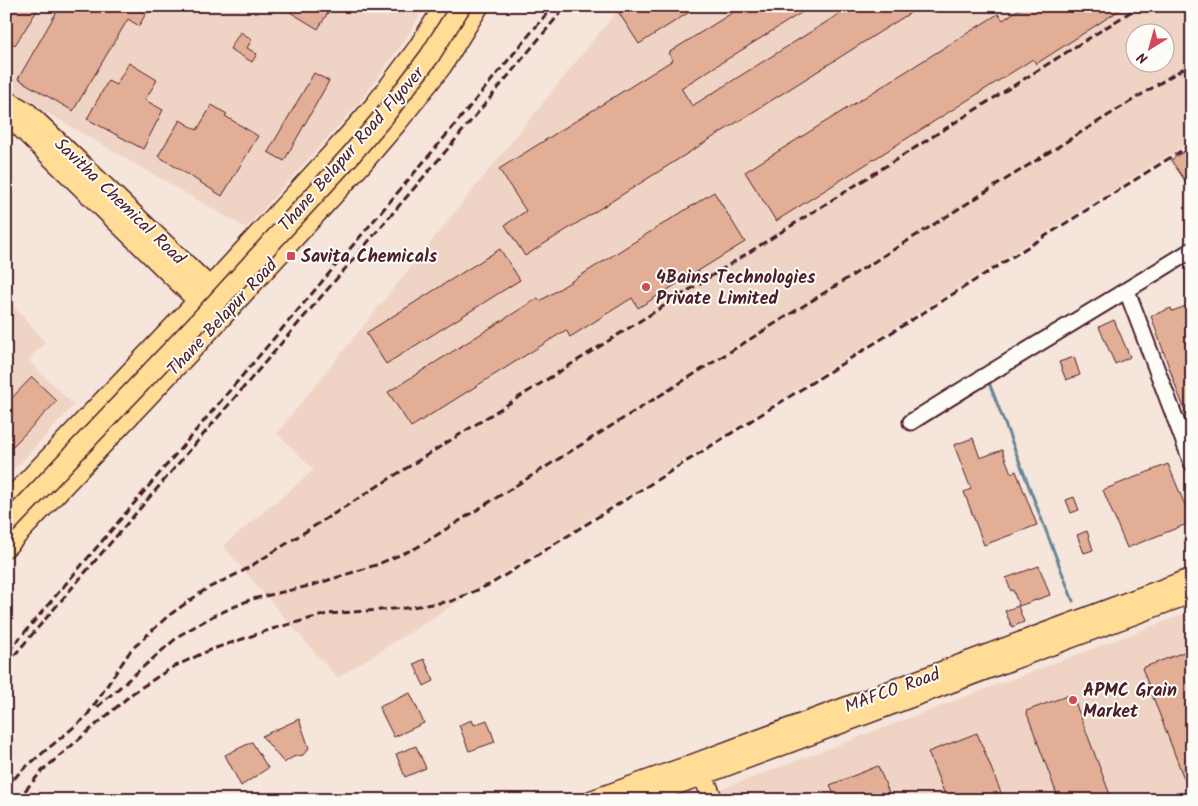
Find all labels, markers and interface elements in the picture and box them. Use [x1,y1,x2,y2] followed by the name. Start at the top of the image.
[1126,22,1176,72] north arrow
[1133,46,1153,69] text: N
[272,60,433,239] street label: Thane Belapur Road Flyover
[46,131,192,273] street label: Savitha Chemical Road
[301,243,438,272] place label: Savita Chemicals
[285,250,297,262] marker: Savita Chemicals
[161,252,286,383] street label: Thane Belapur Road
[656,264,816,314] place label: 4Bains Technologies Private Limited
[640,281,652,293] marker: 4Bains Technologies Private Limited
[841,660,945,722] street label: MAFCO Road
[1083,677,1177,727] place label: APMC Grain Market
[1067,694,1079,706] marker: APMC Grain Market

